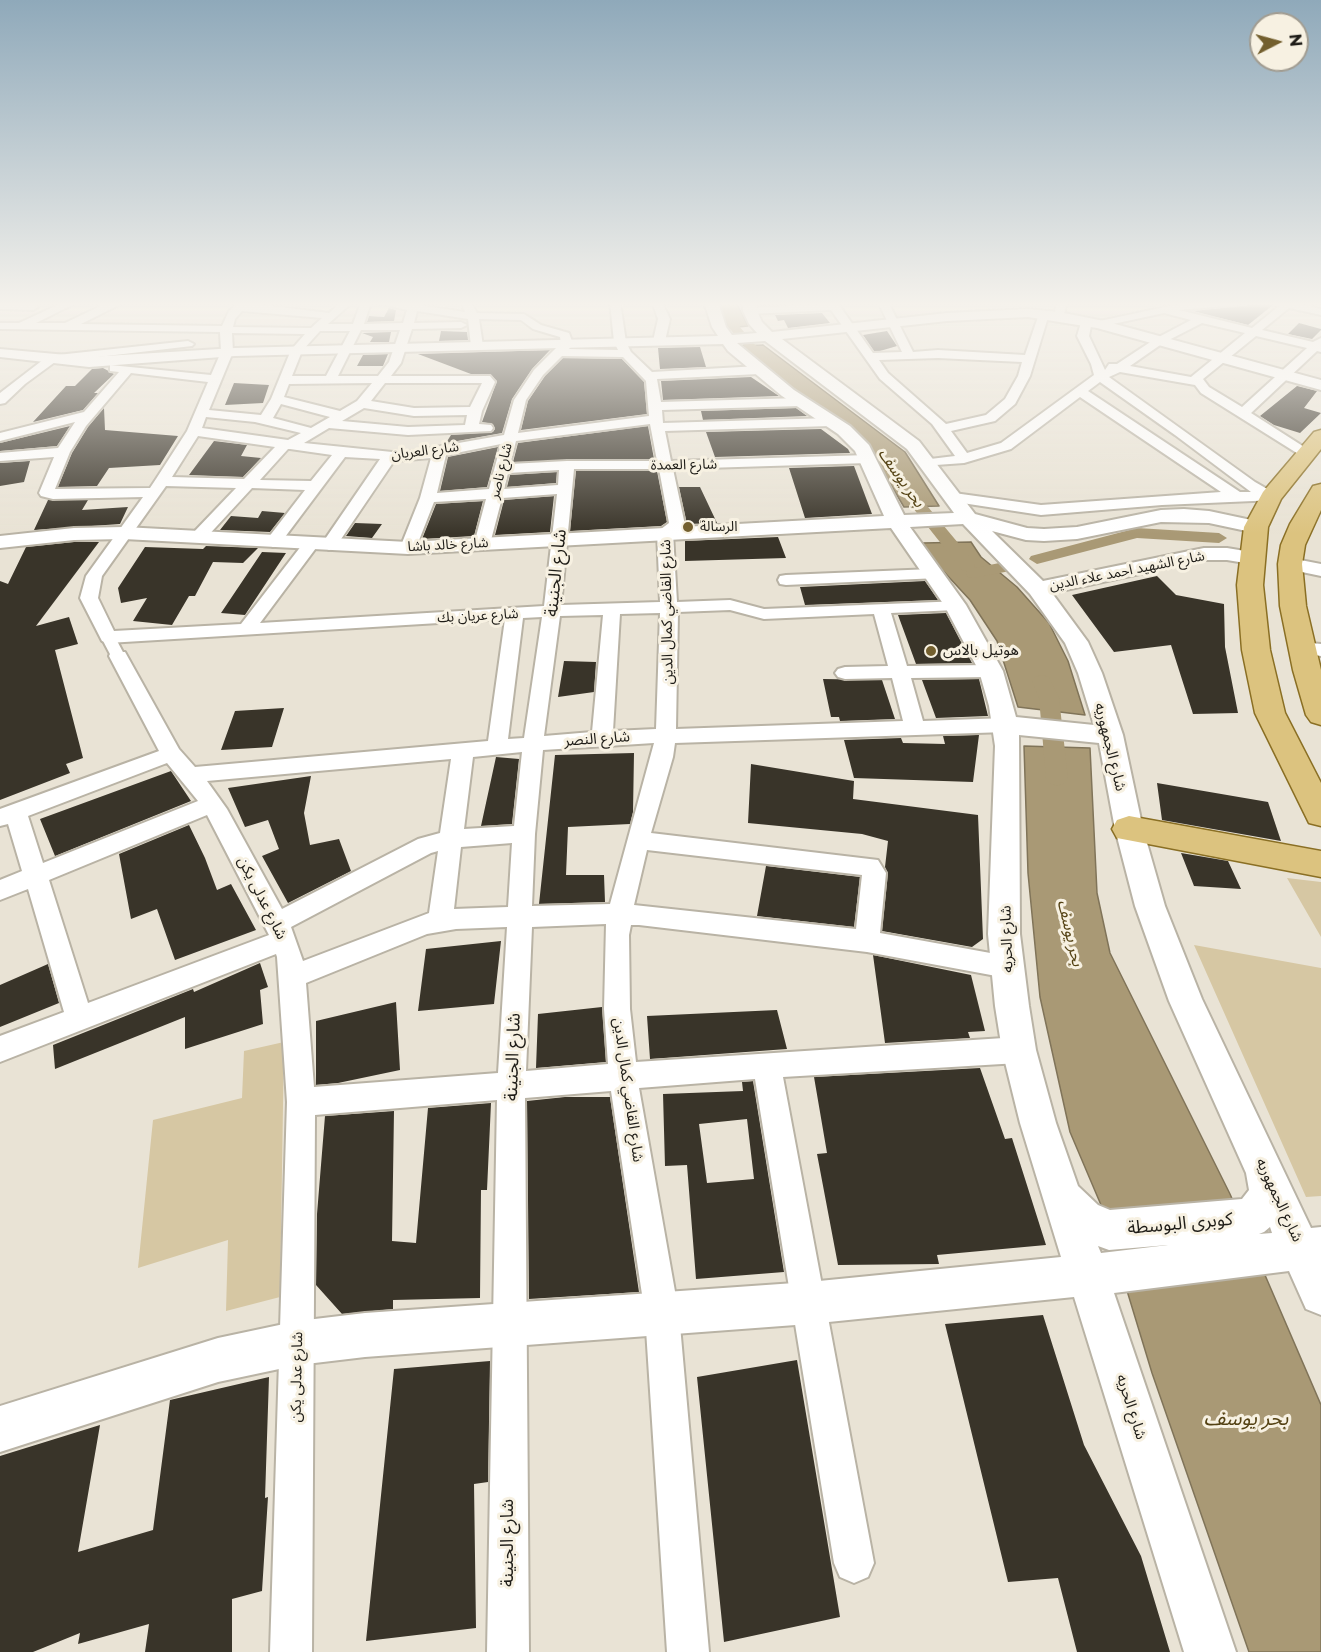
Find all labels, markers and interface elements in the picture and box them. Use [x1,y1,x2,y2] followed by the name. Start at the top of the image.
[1249,12,1309,72] north arrow
[1285,33,1306,48] text: N
[390,439,460,463] street label: شارع العريان
[486,441,516,501] street label: شارع ناصر
[874,445,928,511] water label: بحر يوسف
[651,456,717,474] street label: شارع العمدة
[700,519,738,535] place label: الرسالة
[681,520,695,534] marker: الرسالة
[541,528,571,618] street label: شارع الجنينة
[407,534,489,556] street label: شارع خالد باشا
[657,539,677,685] street label: شارع القاضي كمال الدين
[1048,548,1206,594] street label: شارع الشهيد احمد علاء الدين
[437,605,519,627] street label: شارع عريان بك
[943,642,1019,660] place label: هوتيل بالاس
[924,644,938,658] marker: هوتيل بالاس
[1090,701,1130,793] street label: شارع الجمهوريه
[563,728,631,750] street label: شارع النصر
[233,854,291,942] street label: شارع عدلى يكن
[1053,898,1087,968] water label: بحر يوسف
[997,905,1017,973] street label: شارع الحريه
[501,1013,525,1101] street label: شارع الجنينة
[609,1017,647,1163] street label: شارع القاضي كمال الدين
[1252,1155,1306,1245] street label: شارع الجمهوريه
[1126,1209,1234,1239] street label: كوبرى البوسطة
[287,1332,307,1422] street label: شارع عدلى يكن
[1112,1372,1150,1442] street label: شارع الحريه
[1204,1407,1288,1431] water label: بحر يوسف
[497,1499,519,1587] street label: شارع الجنينة

